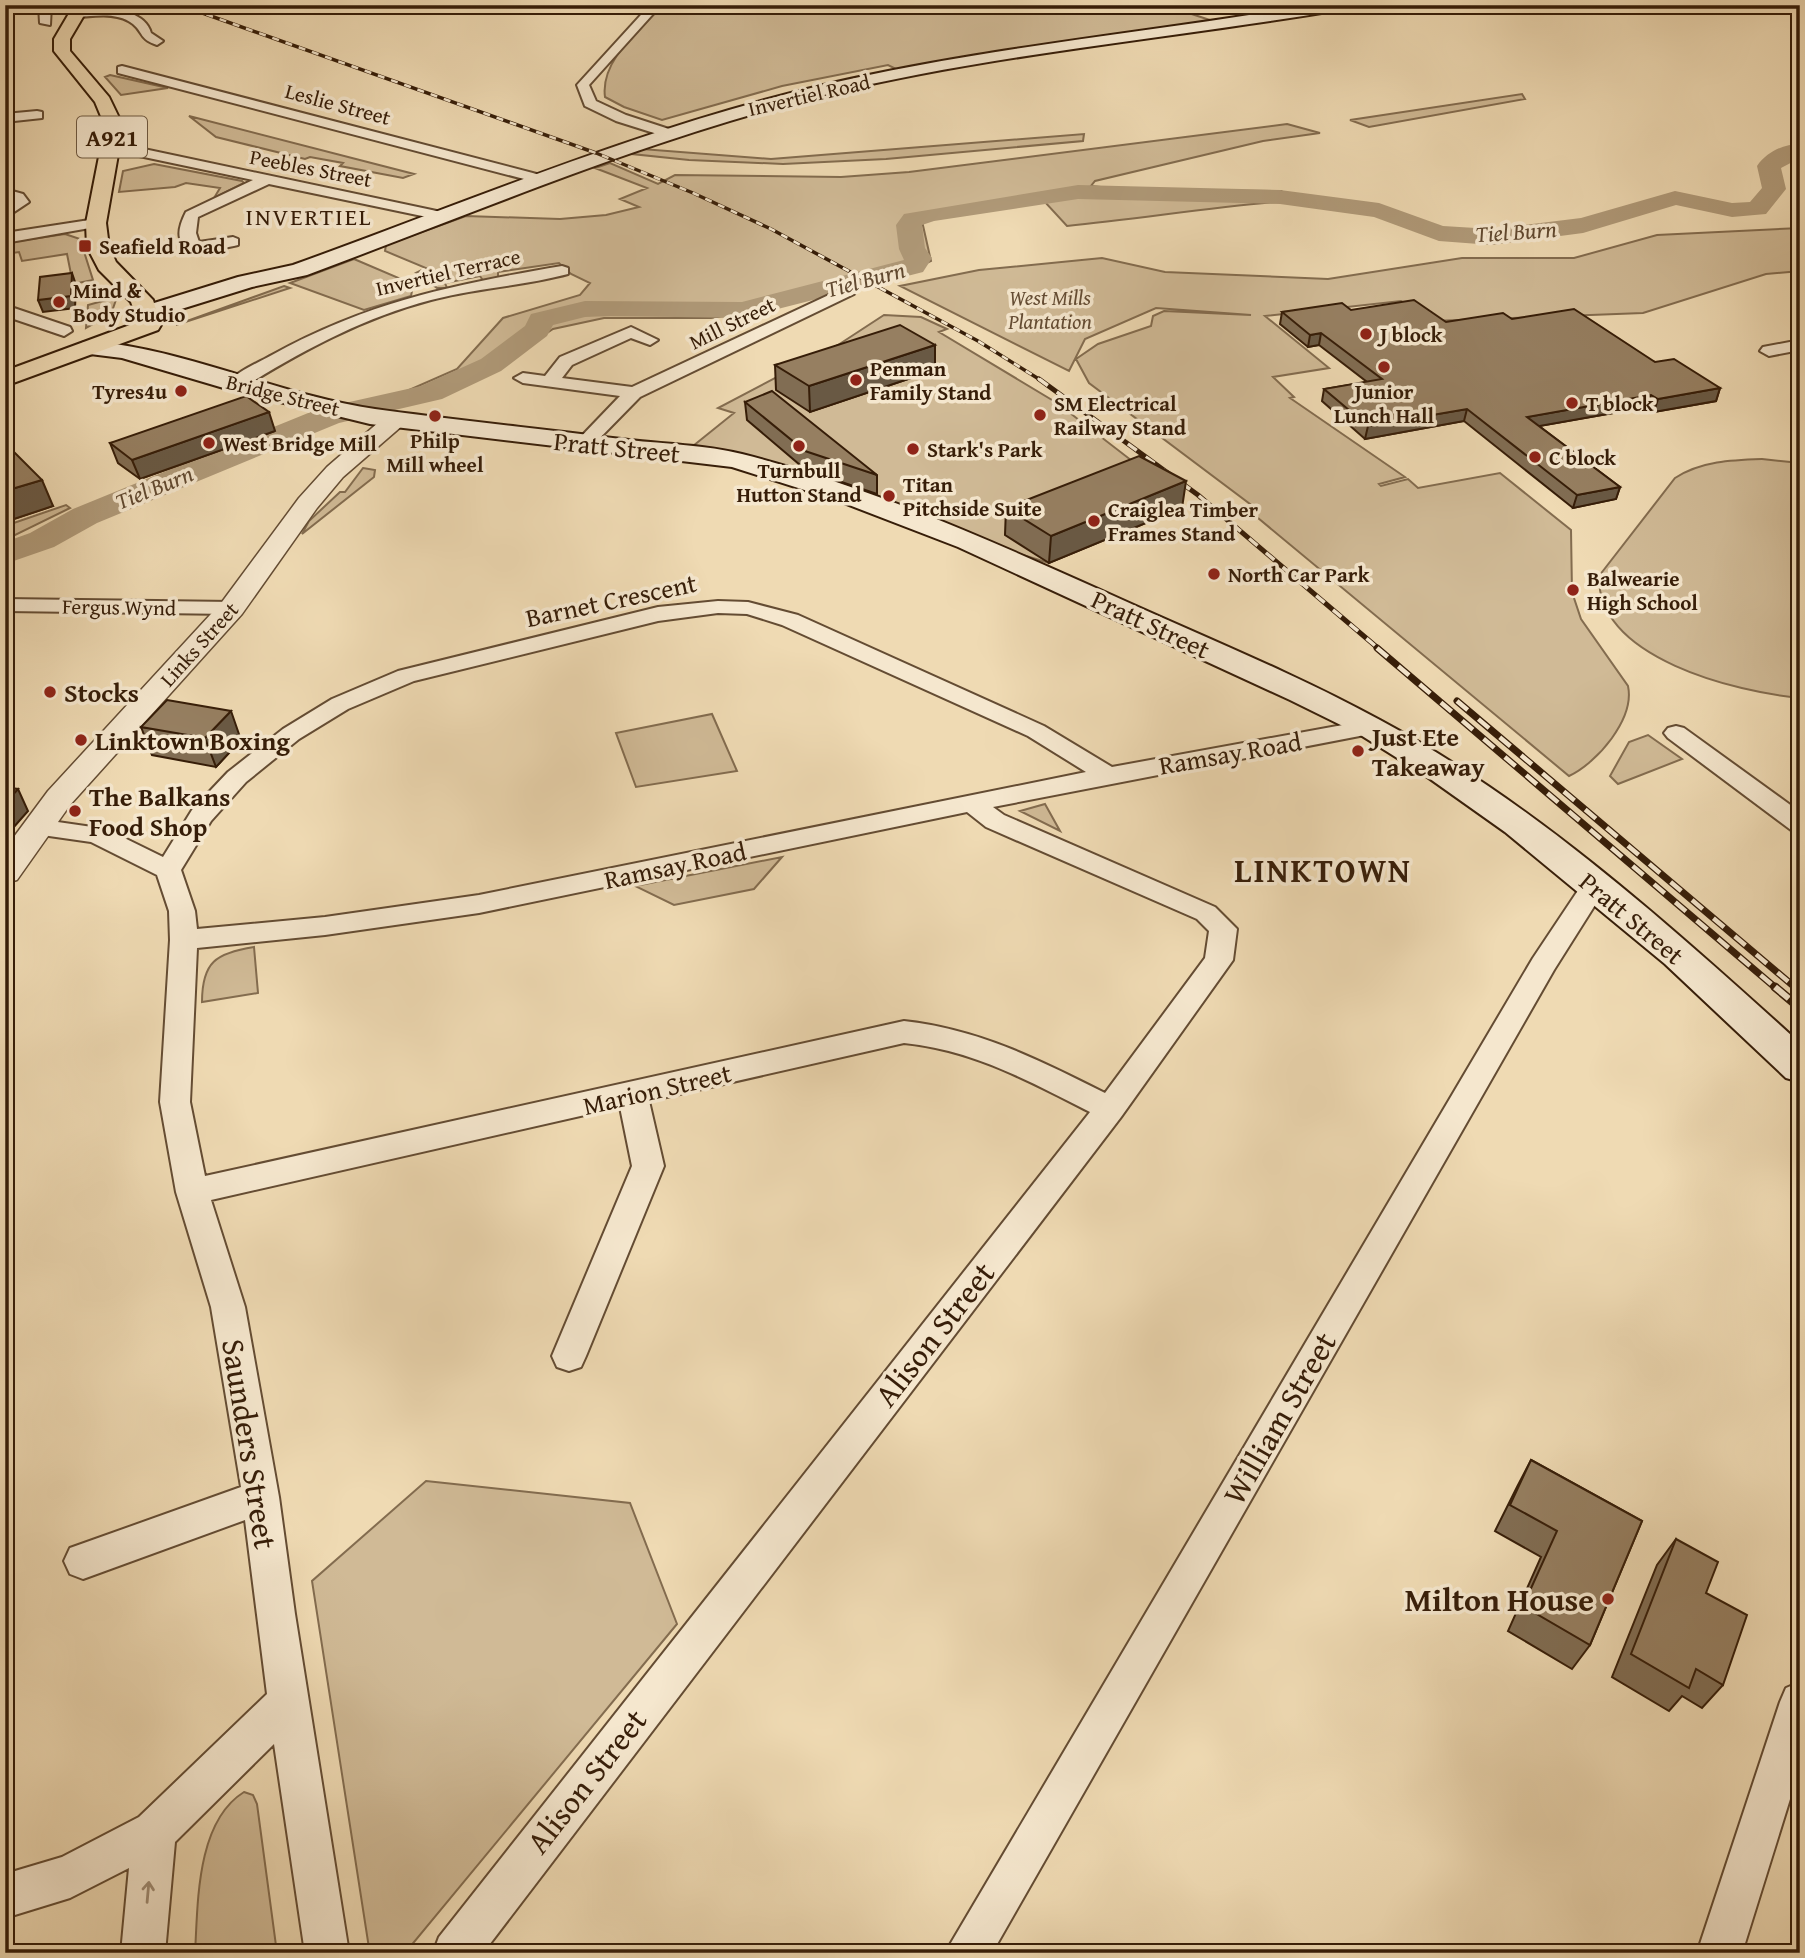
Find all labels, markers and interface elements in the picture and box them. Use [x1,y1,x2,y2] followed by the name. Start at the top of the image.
[745,66,874,124] street label: Invertiel Road
[282,75,395,133] street label: Leslie Street
[77,117,147,158] road number: A921
[247,141,375,195] street label: Peebles Street
[246,199,372,234] district label: INVERTIEL
[1474,212,1558,250] water label: Tiel Burn
[99,231,225,262] place label: Seafield Road
[77,238,93,254] marker: Seafield Road
[373,240,523,304] street label: Invertiel Terrace
[822,252,909,305] water label: Tiel Burn
[73,275,185,330] place label: Mind & Body Studio
[1007,282,1092,337] park label: West Mills Plantation
[684,289,781,357] street label: Mill Street
[51,294,67,310] marker: Mind & Body Studio
[1377,319,1443,350] place label: J block
[1358,326,1374,342] marker: J block
[870,353,991,408] place label: Penman Family Stand
[1376,359,1392,375] marker: Junior Lunch Hall
[223,366,343,424] street label: Bridge Street
[848,372,864,388] marker: Penman Family Stand
[92,376,167,407] place label: Tyres4u
[1334,376,1435,431] place label: Junior Lunch Hall
[173,383,189,399] marker: Tyres4u
[1054,388,1186,443] place label: SM Electrical Railway Stand
[1586,388,1655,419] place label: T block
[1564,395,1580,411] marker: T block
[1032,407,1048,423] marker: SM Electrical Railway Stand
[427,408,443,424] marker: Philp Mill wheel
[552,421,682,473] street label: Pratt Street
[387,425,484,480] place label: Philp Mill wheel
[223,428,377,459] place label: West Bridge Mill
[927,434,1043,465] place label: Stark's Park
[201,435,217,451] marker: West Bridge Mill
[791,438,807,454] marker: Turnbull Hutton Stand
[905,441,921,457] marker: Stark's Park
[1549,442,1617,473] place label: C block
[1527,449,1543,465] marker: C block
[737,455,861,510] place label: Turnbull Hutton Stand
[110,456,198,518] water label: Tiel Burn
[903,469,1042,524] place label: Titan Pitchside Suite
[881,488,897,504] marker: Titan Pitchside Suite
[1108,494,1259,549] place label: Craiglea Timber Frames Stand
[1086,513,1102,529] marker: Craiglea Timber Frames Stand
[1228,559,1370,590] place label: North Car Park
[522,563,700,637] street label: Barnet Crescent
[1587,563,1698,618] place label: Balwearie High School
[1206,566,1222,582] marker: North Car Park
[1085,580,1217,668] street label: Pratt Street
[1565,582,1581,598] marker: Balwearie High School
[62,591,177,624] street label: Fergus Wynd
[152,594,246,693] street label: Links Street
[64,673,139,712] place label: Stocks
[42,684,58,700] marker: Stocks
[1368,717,1485,786] place label: Just Ete Takeaway
[95,721,290,760] place label: Linktown Boxing
[1156,721,1305,785] street label: Ramsay Road
[73,732,89,748] marker: Linktown Boxing
[1350,743,1366,759] marker: Just Ete Takeaway
[89,777,230,846] place label: The Balkans Food Shop
[67,803,83,819] marker: The Balkans Food Shop
[600,831,750,899] street label: Ramsay Road
[1234,846,1412,894] district label: LINKTOWN
[1571,862,1693,974] street label: Pratt Street
[579,1053,735,1125] street label: Marion Street
[862,1252,1006,1416] street label: Alison Street
[1211,1323,1347,1513] street label: William Street
[210,1336,290,1552] street label: Saunders Street
[1405,1576,1594,1623] place label: Milton House
[1600,1591,1616,1607] marker: Milton House
[514,1699,658,1863] street label: Alison Street
[142,1882,155,1904] one-way arrow

